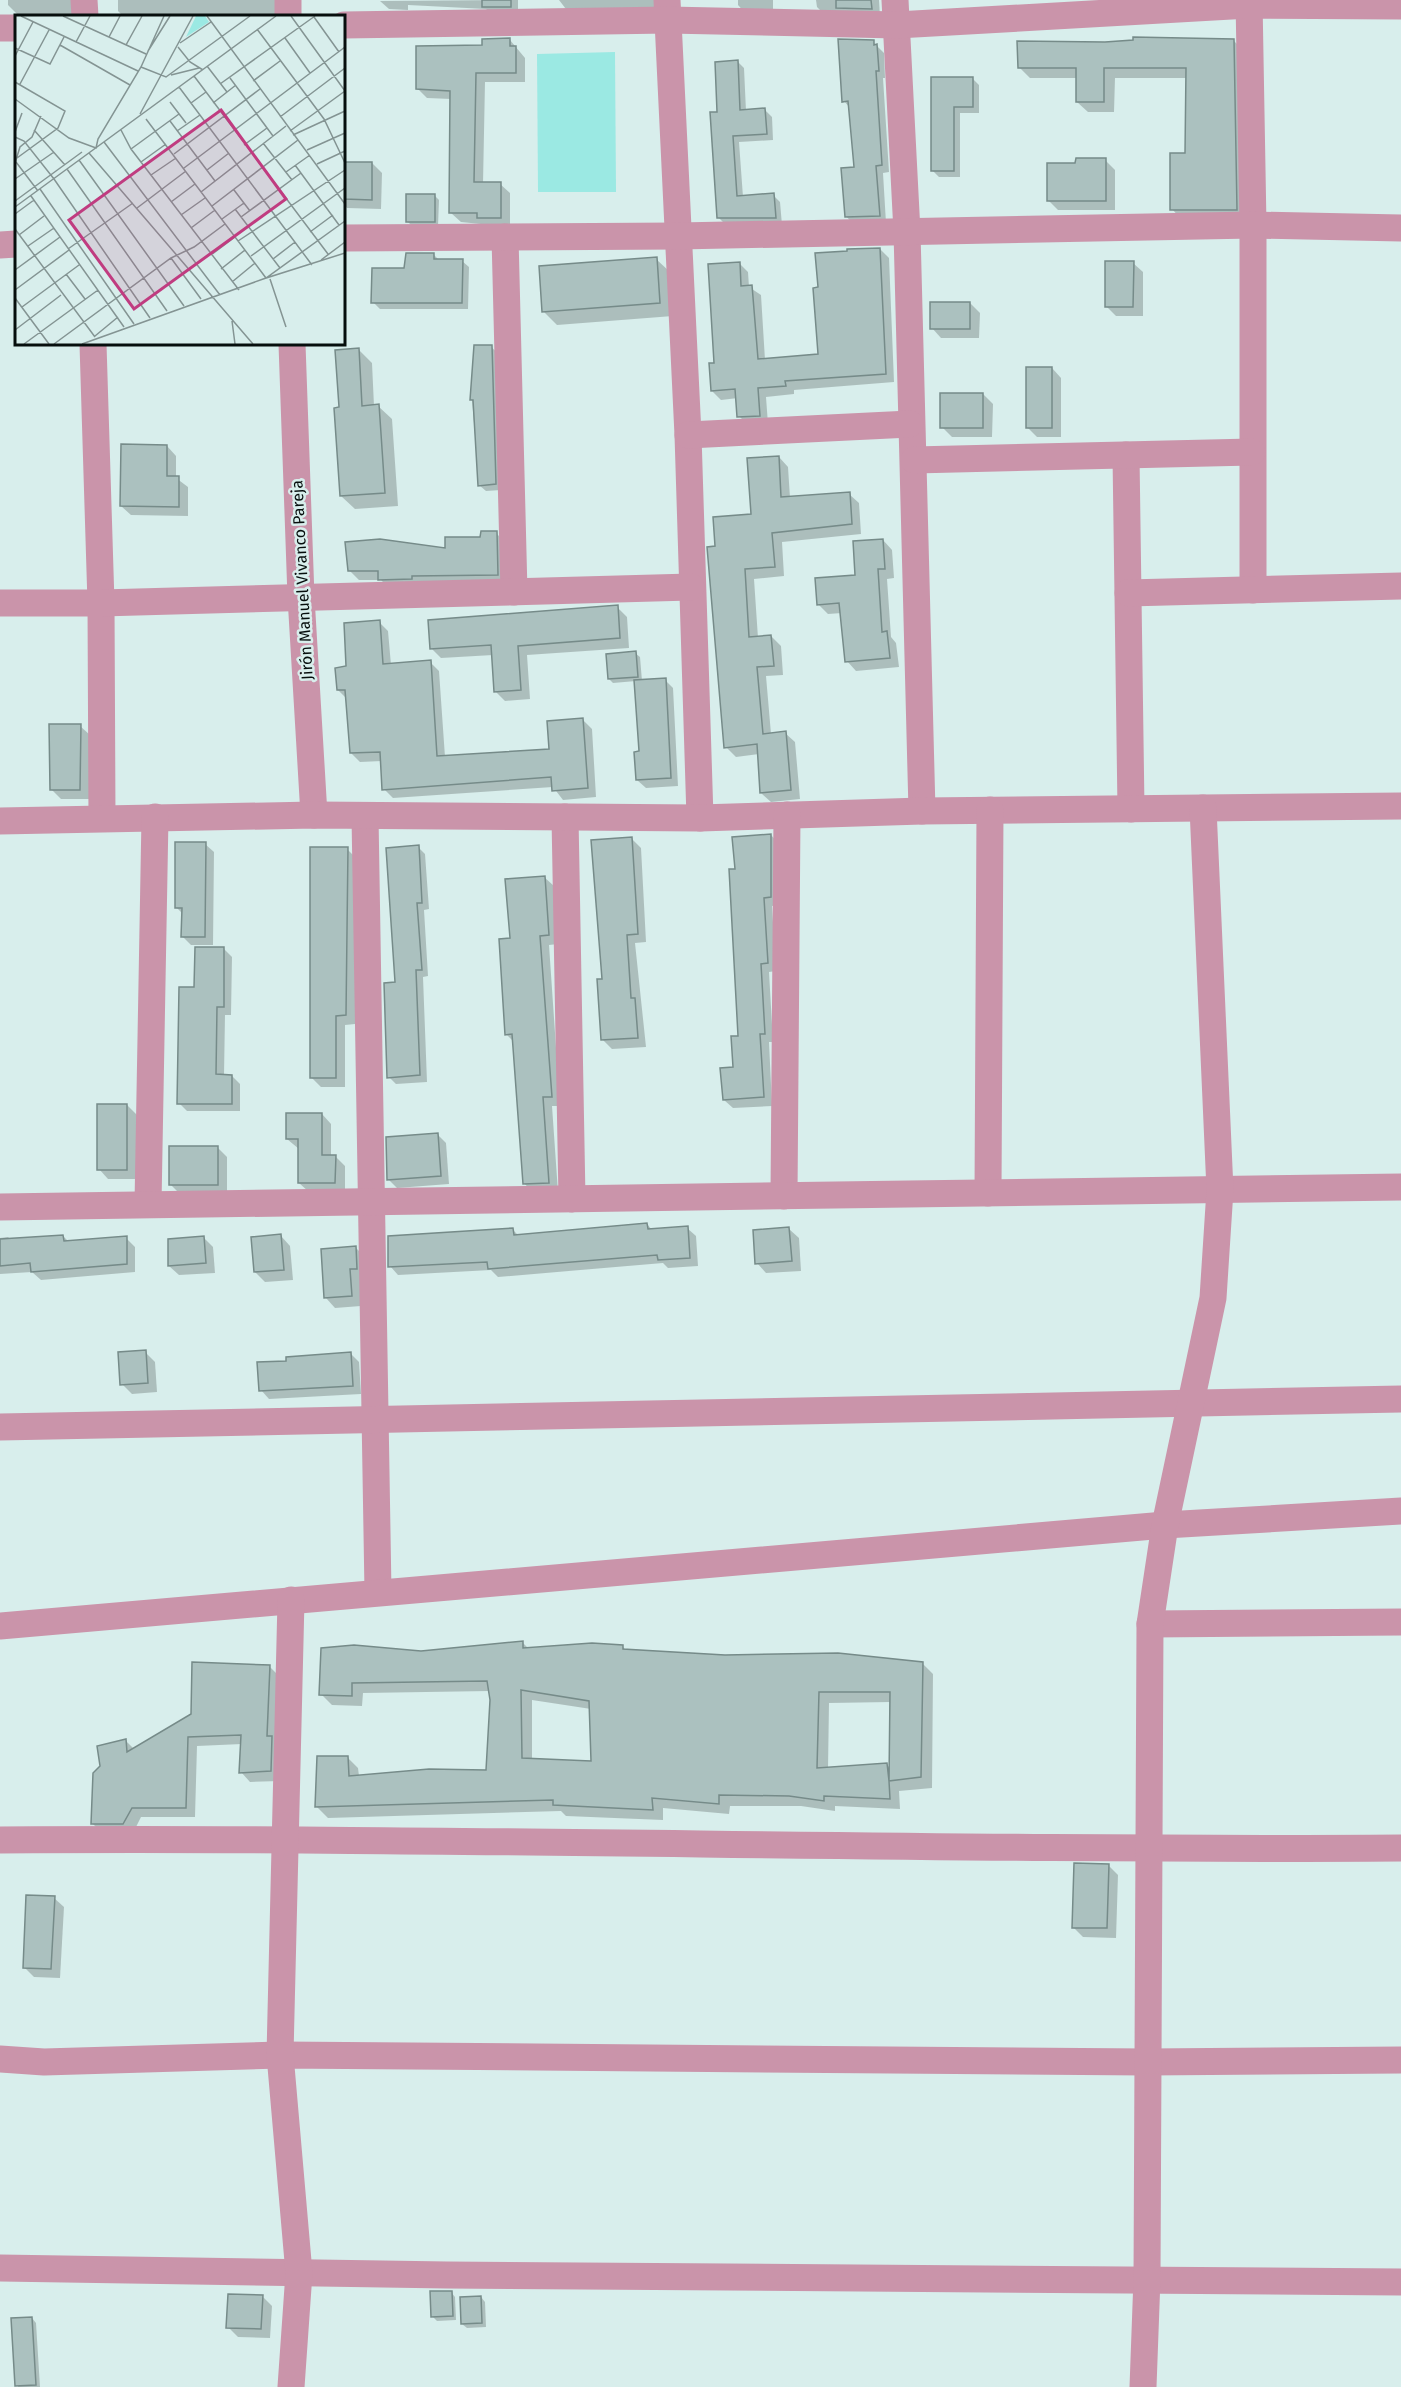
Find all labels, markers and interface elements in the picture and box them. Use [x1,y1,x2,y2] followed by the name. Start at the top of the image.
[15,15,345,345] inset map
[287,479,317,681] street label: Jirón Manuel Vivanco Pareja

